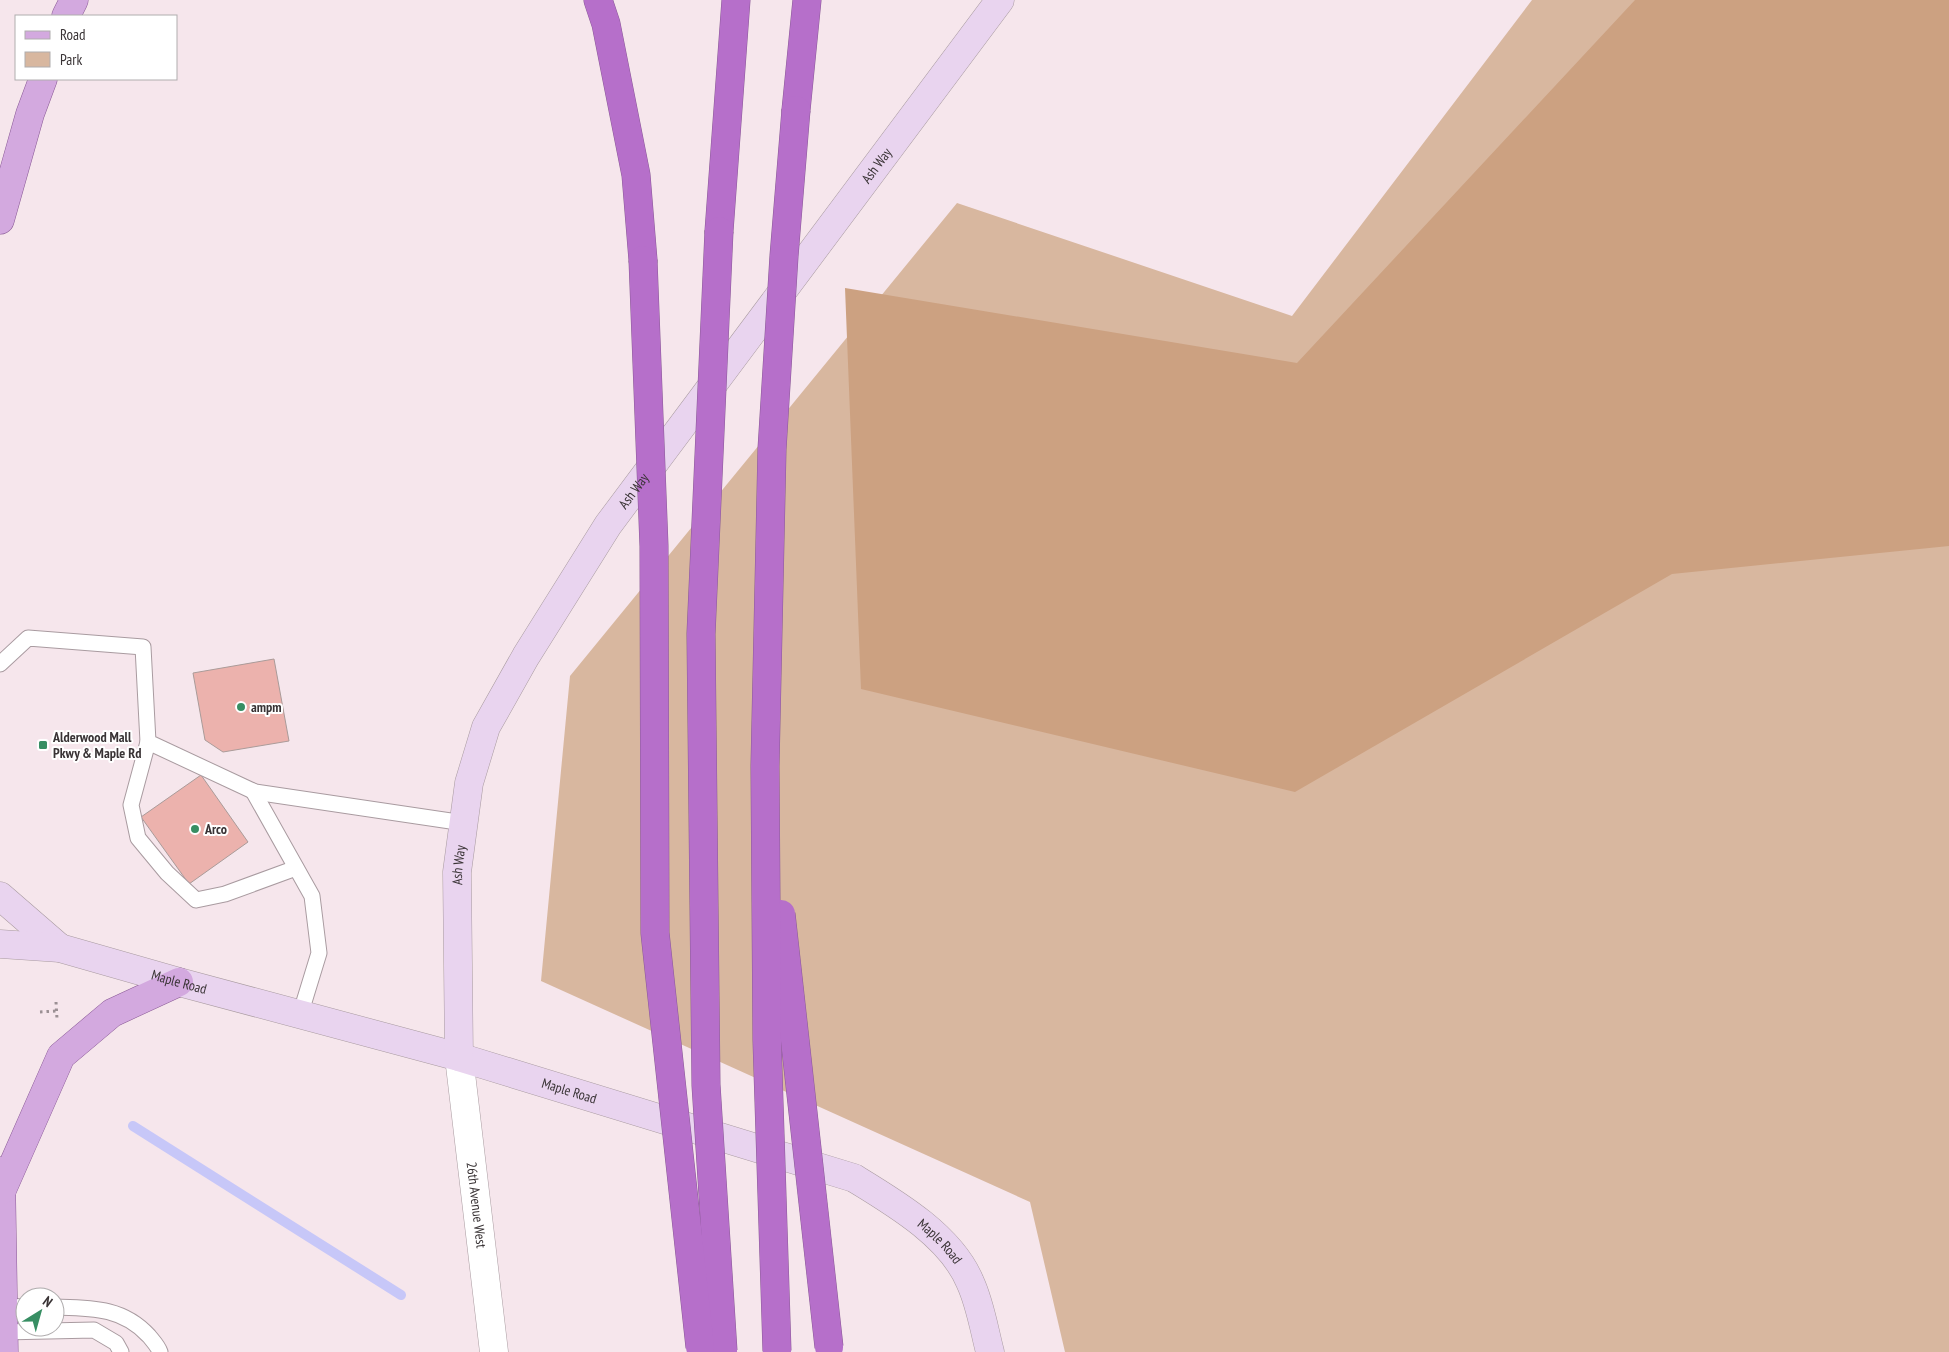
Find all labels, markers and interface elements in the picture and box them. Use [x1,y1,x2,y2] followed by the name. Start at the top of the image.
[15,15,178,80] legend
[60,25,86,44] text: Road
[60,50,82,69] text: Park
[857,143,896,187] street label: Ash Way
[614,469,653,512] street label: Ash Way
[251,698,282,716] place label: ampm
[235,701,247,713] marker: ampm
[52,728,141,762] place label: Alderwood Mall Pkwy & Maple Rd
[37,739,49,751] marker: Alderwood Mall Pkwy & Maple Rd
[204,820,227,838] place label: Arco
[189,823,201,835] marker: Arco
[448,843,470,885] street label: Ash Way
[149,966,209,998] street label: Maple Road
[539,1074,599,1108] street label: Maple Road
[463,1161,491,1249] street label: 26th Avenue West
[914,1215,966,1267] street label: Maple Road
[15,1287,65,1337] north arrow
[39,1292,56,1311] text: N

